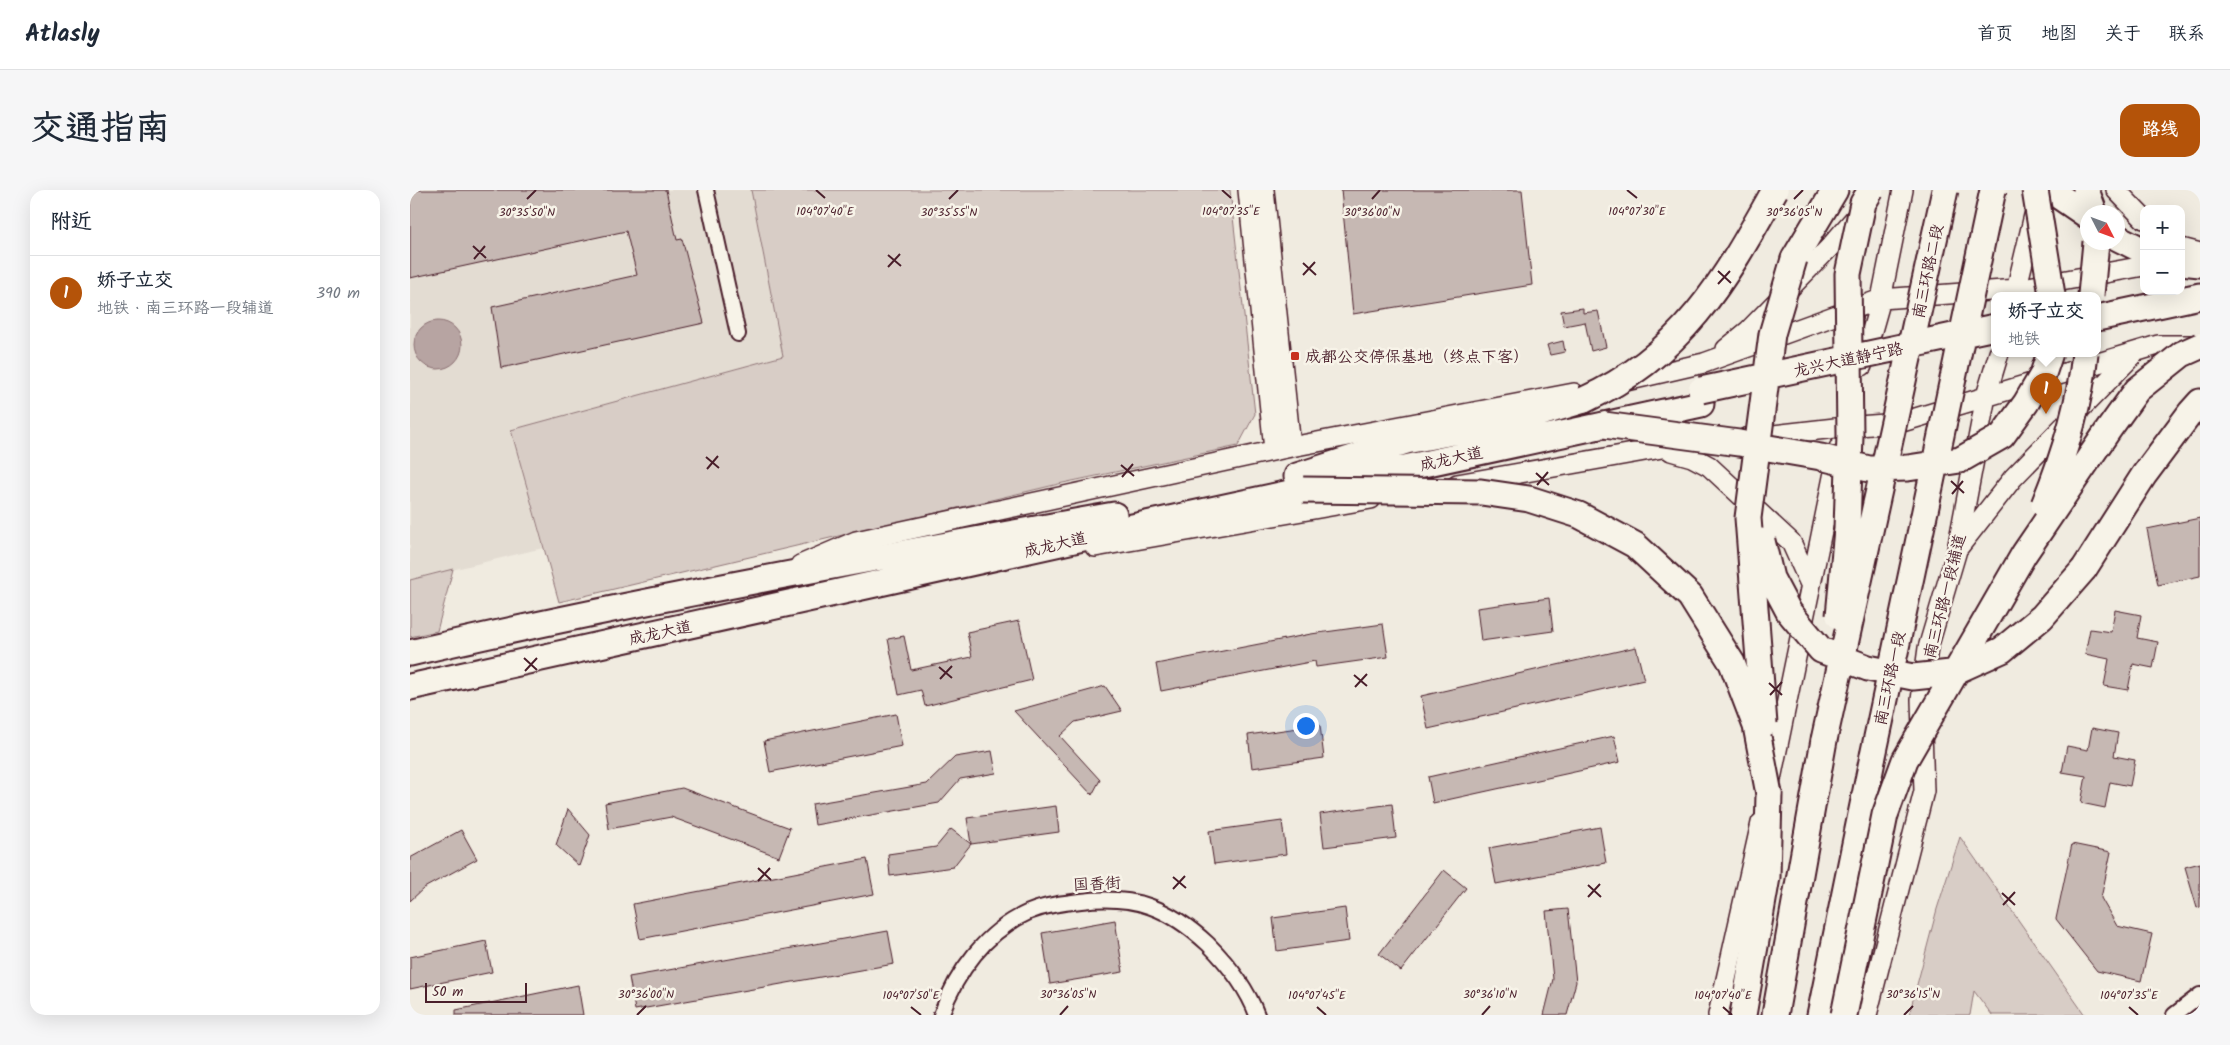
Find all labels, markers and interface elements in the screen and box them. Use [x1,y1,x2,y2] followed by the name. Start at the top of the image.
[25,15,100,54] text: Atlasly
[1977,20,2013,49] text: 首页
[2041,20,2077,49] text: 地图
[2105,20,2141,49] text: 关于
[2169,20,2205,49] text: 联系
[30,102,170,158] text: 交通指南
[2120,104,2200,157] button: 路线
[796,202,855,221] text: 104°07'40"E
[1202,202,1261,221] text: 104°07'35"E
[1608,202,1667,221] text: 104°07'30"E
[499,203,555,222] text: 30°35'50"N
[921,203,977,222] text: 30°35'55"N
[1344,203,1400,222] text: 30°36'00"N
[1766,203,1822,222] text: 30°36'05"N
[2080,205,2125,250] north arrow
[2140,205,2185,295] map controls
[2140,205,2185,250] button: +
[50,206,92,239] text: 附近
[1906,222,1951,321] street label: 南三环路二段
[2140,250,2185,295] button: −
[97,266,173,296] text: 娇子立交
[64,281,68,306] text: 1
[316,281,360,306] text: 390 m
[1991,292,2101,357] popup
[97,296,274,321] text: 地铁 · 南三环路一段辅道
[2008,297,2084,327] text: 娇子立交
[2008,327,2040,352] text: 地铁
[1791,337,1906,384] street label: 龙兴大道静宁路
[1305,345,1529,370] place label: 成都公交停保基地（终点下客）
[1289,350,1301,362] marker: 成都公交停保基地（终点下客）
[2030,373,2062,414] pin: 1
[1417,441,1485,478] street label: 成龙大道
[1021,526,1089,565] street label: 成龙大道
[1918,531,1973,661] street label: 南三环路一段辅道
[626,615,694,652] street label: 成龙大道
[1868,629,1913,728] street label: 南三环路一段
[1293,713,1319,739] your location
[1072,871,1122,898] street label: 国香街
[425,980,528,1003] scale bar
[432,981,463,1003] text: 50 m
[618,985,674,1004] text: 30°36'00"N
[1040,985,1096,1004] text: 30°36'05"N
[1463,985,1517,1004] text: 30°36'10"N
[1886,985,1940,1004] text: 30°36'15"N
[882,986,941,1005] text: 104°07'50"E
[1288,986,1347,1005] text: 104°07'45"E
[1694,986,1753,1005] text: 104°07'40"E
[2100,986,2159,1005] text: 104°07'35"E

